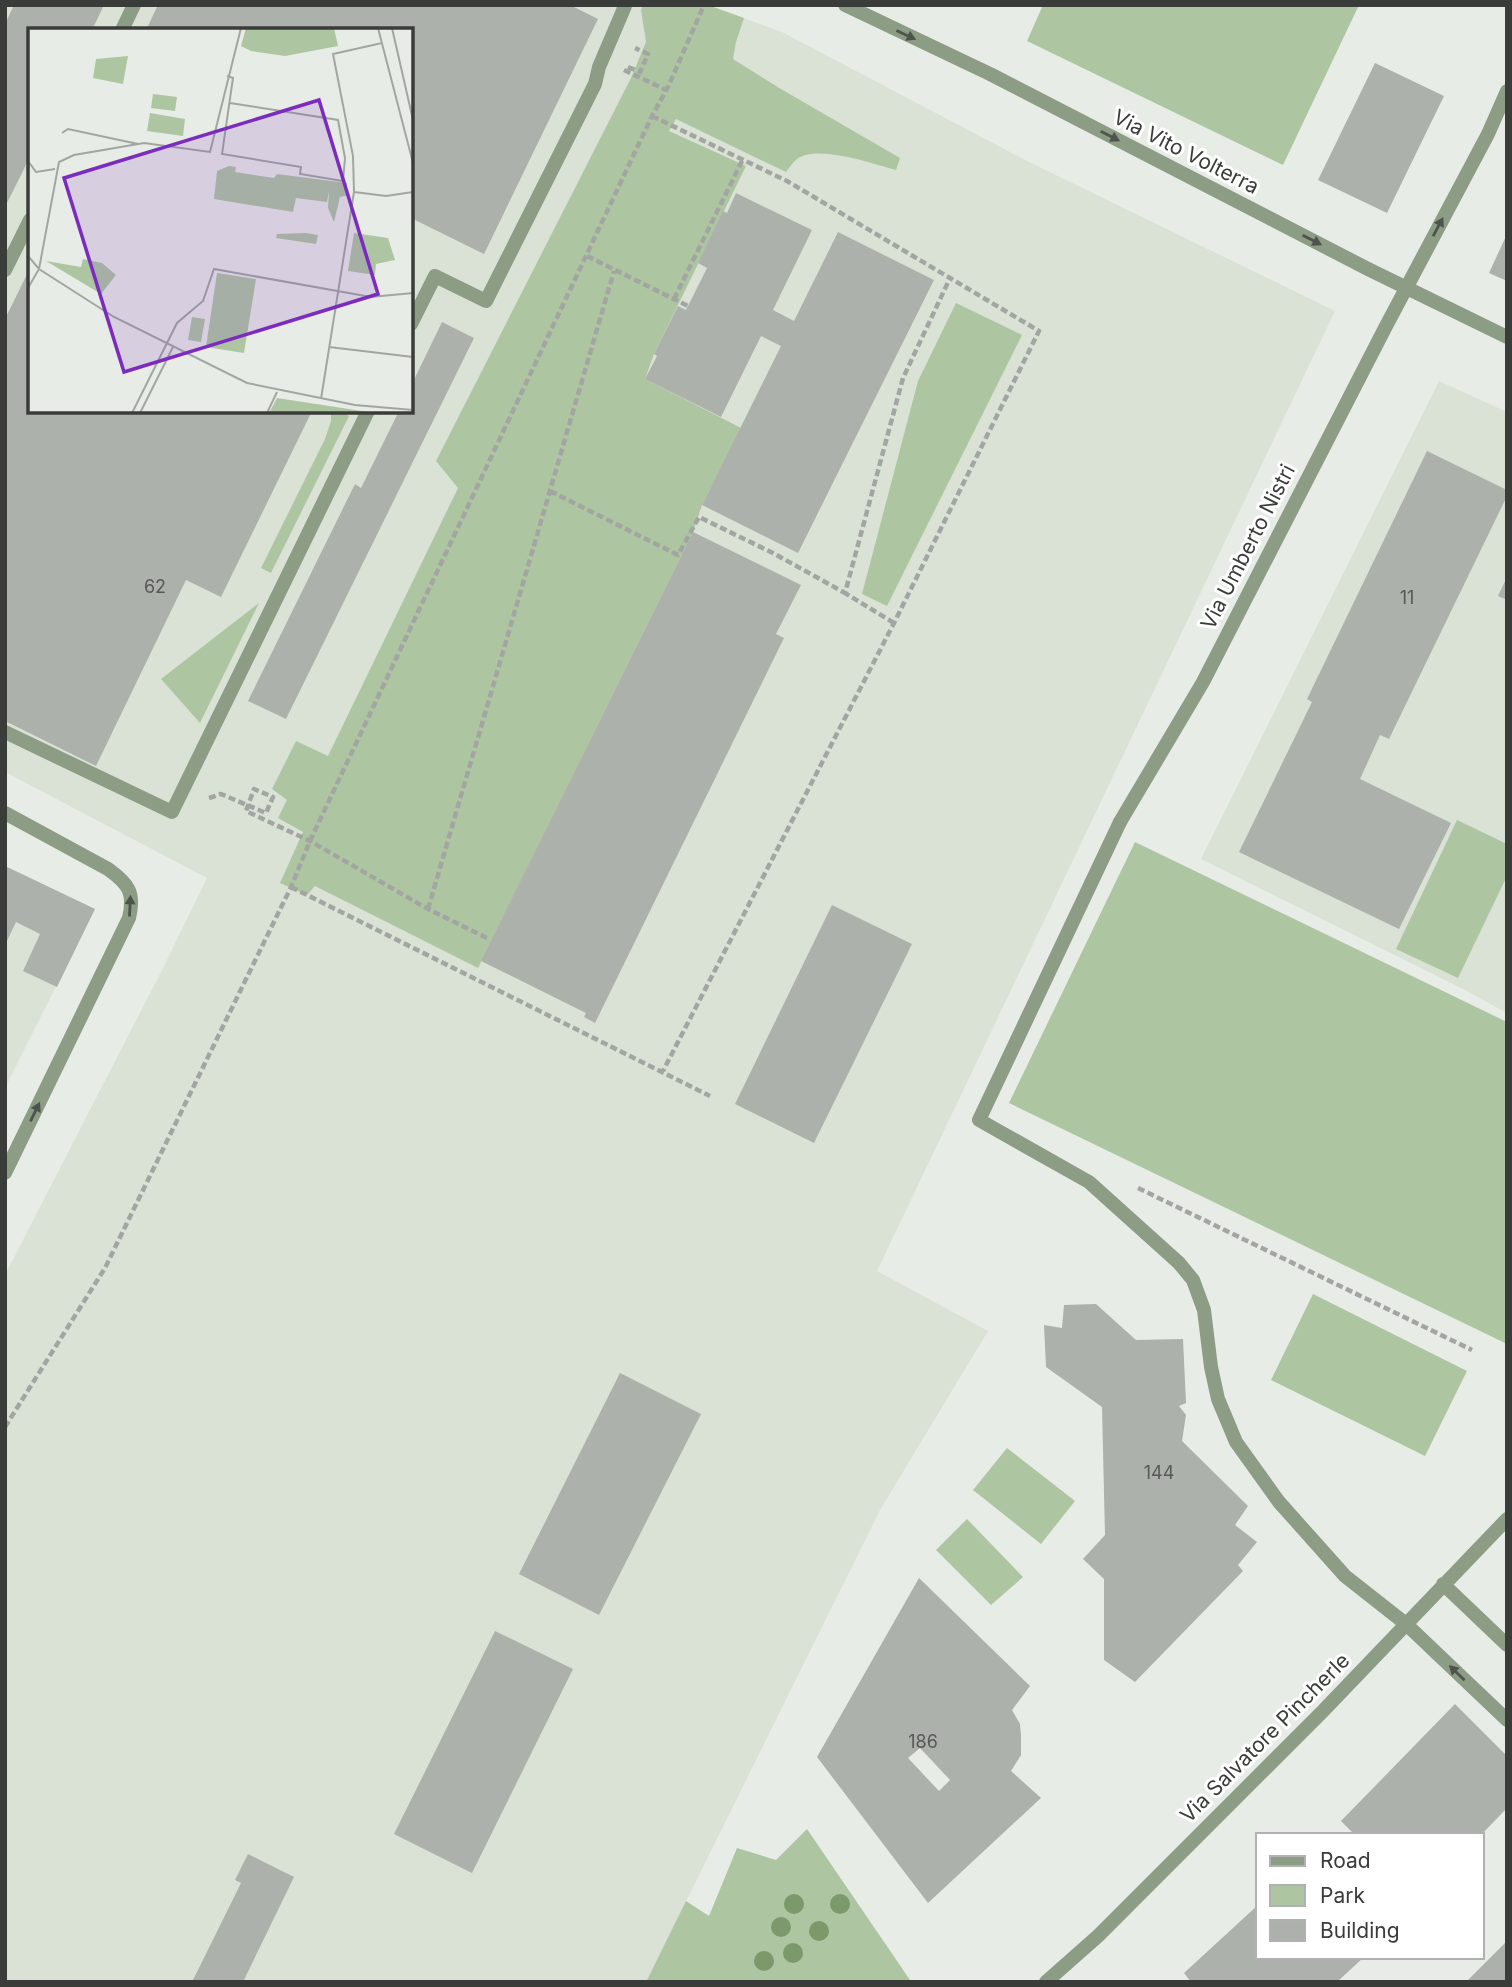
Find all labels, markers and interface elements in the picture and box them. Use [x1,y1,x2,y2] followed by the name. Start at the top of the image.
[28,28,413,413] inset map
[896,29,916,40] one-way arrow
[1109,104,1263,199] street label: Via Vito Volterra
[1100,130,1120,142] one-way arrow
[1432,218,1444,237] one-way arrow
[1302,235,1322,246] one-way arrow
[1195,460,1300,634] street label: Via Umberto Nistri
[144,576,166,597] house number: 62
[1400,587,1414,608] house number: 11
[125,895,136,917] one-way arrow
[30,1102,41,1122] one-way arrow
[1144,1462,1174,1483] house number: 144
[1175,1648,1355,1828] street label: Via Salvatore Pincherle
[1449,1665,1466,1681] one-way arrow
[908,1731,938,1752] house number: 186
[1256,1833,1484,1959] legend
[1320,1848,1371,1873] text: Road
[1320,1883,1365,1908] text: Park
[1320,1918,1400,1943] text: Building

